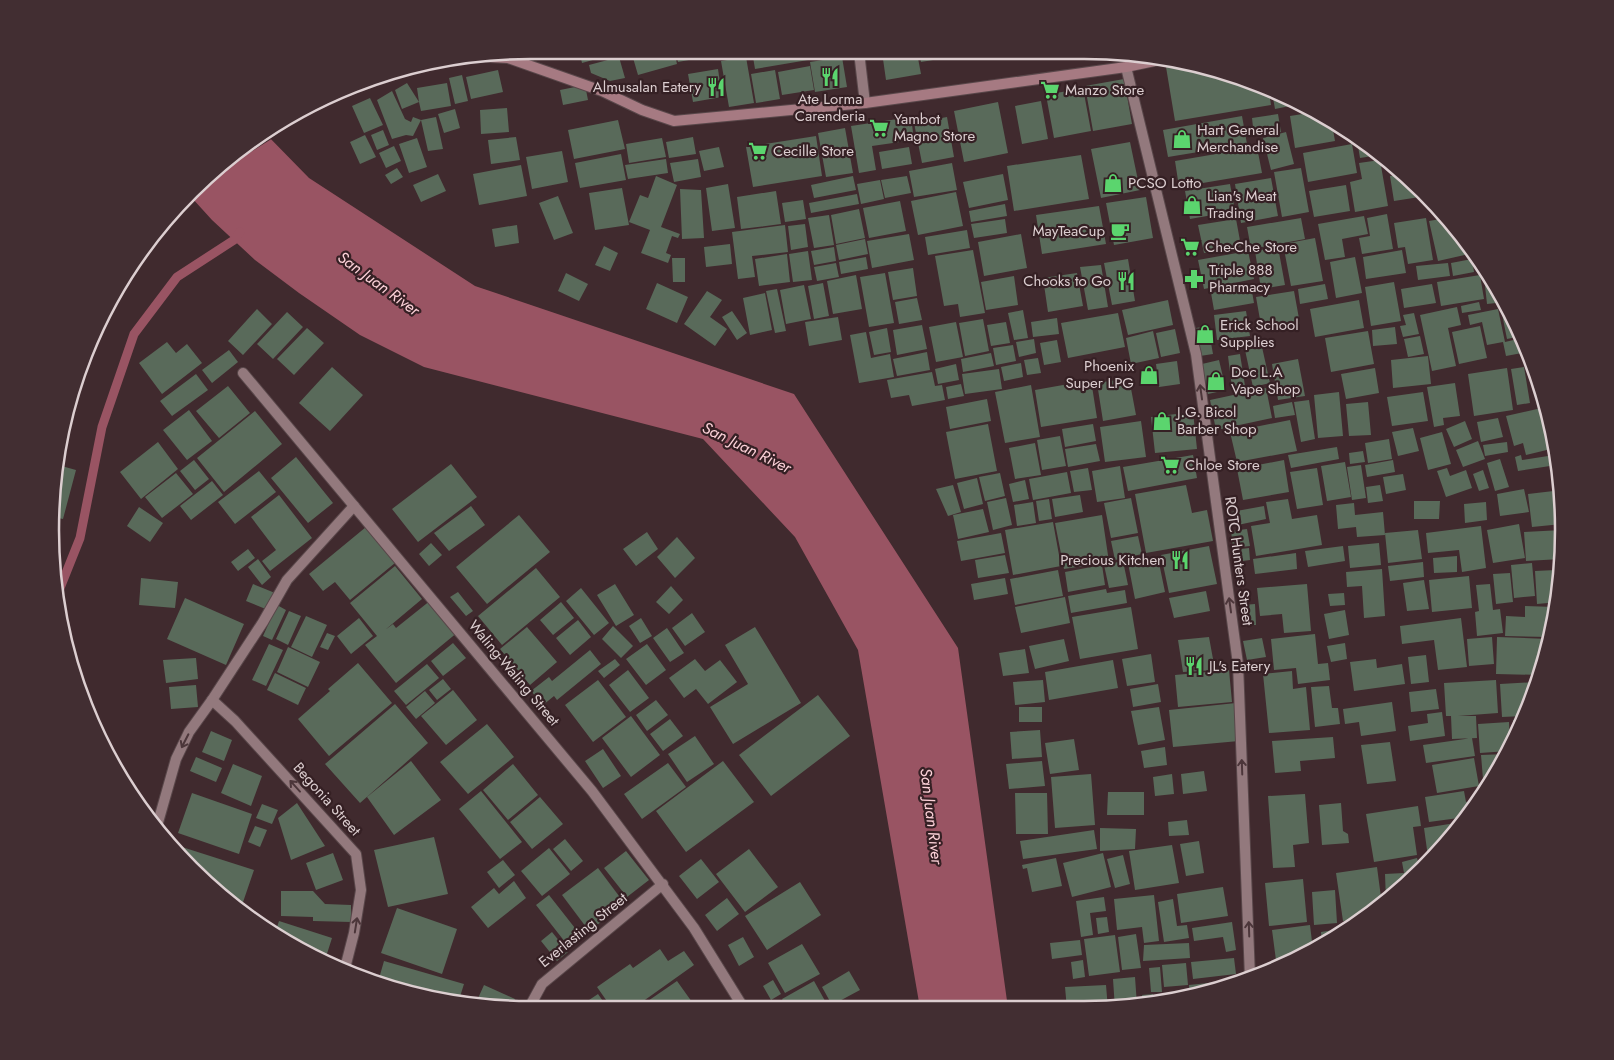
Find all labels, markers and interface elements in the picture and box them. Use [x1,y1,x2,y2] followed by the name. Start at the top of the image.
[819,66,841,88] restaurant icon: Ate Lorma Carenderia
[593,76,701,98] place label: Almusalan Eatery
[705,76,727,98] restaurant icon: Almusalan Eatery
[1039,79,1061,101] supermarket icon: Manzo Store
[1065,79,1145,101] place label: Manzo Store
[795,88,865,127] place label: Ate Lorma Carenderia
[894,108,975,147] place label: Yambot Magno Store
[868,117,890,139] supermarket icon: Yambot Magno Store
[1197,119,1279,158] place label: Hart General Merchandise
[1171,128,1193,150] shop icon: Hart General Merchandise
[747,140,769,162] supermarket icon: Cecille Store
[773,140,854,162] place label: Cecille Store
[1102,172,1124,194] shop icon: PCSO Lotto
[1128,172,1201,194] place label: PCSO Lotto
[1207,185,1277,224] place label: Lian's Meat Trading
[1181,194,1203,216] shop icon: Lian's Meat Trading
[1032,220,1105,242] place label: MayTeaCup
[1109,220,1131,242] cafe icon: MayTeaCup
[1179,236,1201,258] supermarket icon: Che-Che Store
[1205,236,1297,258] place label: Che-Che Store
[333,246,426,322] water label: San Juan River
[1209,259,1273,298] place label: Triple 888 Pharmacy
[1183,268,1205,290] pharmacy icon: Triple 888 Pharmacy
[1023,270,1111,292] place label: Chooks to Go
[1115,270,1137,292] restaurant icon: Chooks to Go
[1220,314,1299,353] place label: Erick School Supplies
[1194,323,1216,345] shop icon: Erick School Supplies
[1065,355,1135,394] place label: Phoenix Super LPG
[1231,361,1301,400] place label: Doc L.A Vape Shop
[1138,364,1160,386] shop icon: Phoenix Super LPG
[1205,370,1227,392] shop icon: Doc L.A Vape Shop
[1196,384,1206,400] one-way arrow
[1175,401,1257,440] place label: J.G. Bicol Barber Shop
[1151,410,1173,432] shop icon: J.G. Bicol Barber Shop
[698,416,797,480] water label: San Juan River
[1159,454,1181,476] supermarket icon: Chloe Store
[1185,454,1260,476] place label: Chloe Store
[1219,495,1259,627] street label: ROTC Hunters Street
[1060,549,1165,571] place label: Precious Kitchen
[1169,549,1191,571] restaurant icon: Precious Kitchen
[1225,597,1235,613] one-way arrow
[463,615,565,731] street label: Waling-Waling Street
[1183,655,1205,677] restaurant icon: JL's Eatery
[1207,655,1271,677] place label: JL's Eatery
[180,733,190,748] one-way arrow
[288,757,366,841] street label: Begonia Street
[1237,759,1247,775] one-way arrow
[914,767,949,867] water label: San Juan River
[289,780,301,793] one-way arrow
[534,887,632,973] street label: Everlasting Street
[351,917,361,933] one-way arrow
[1244,921,1253,937] one-way arrow

